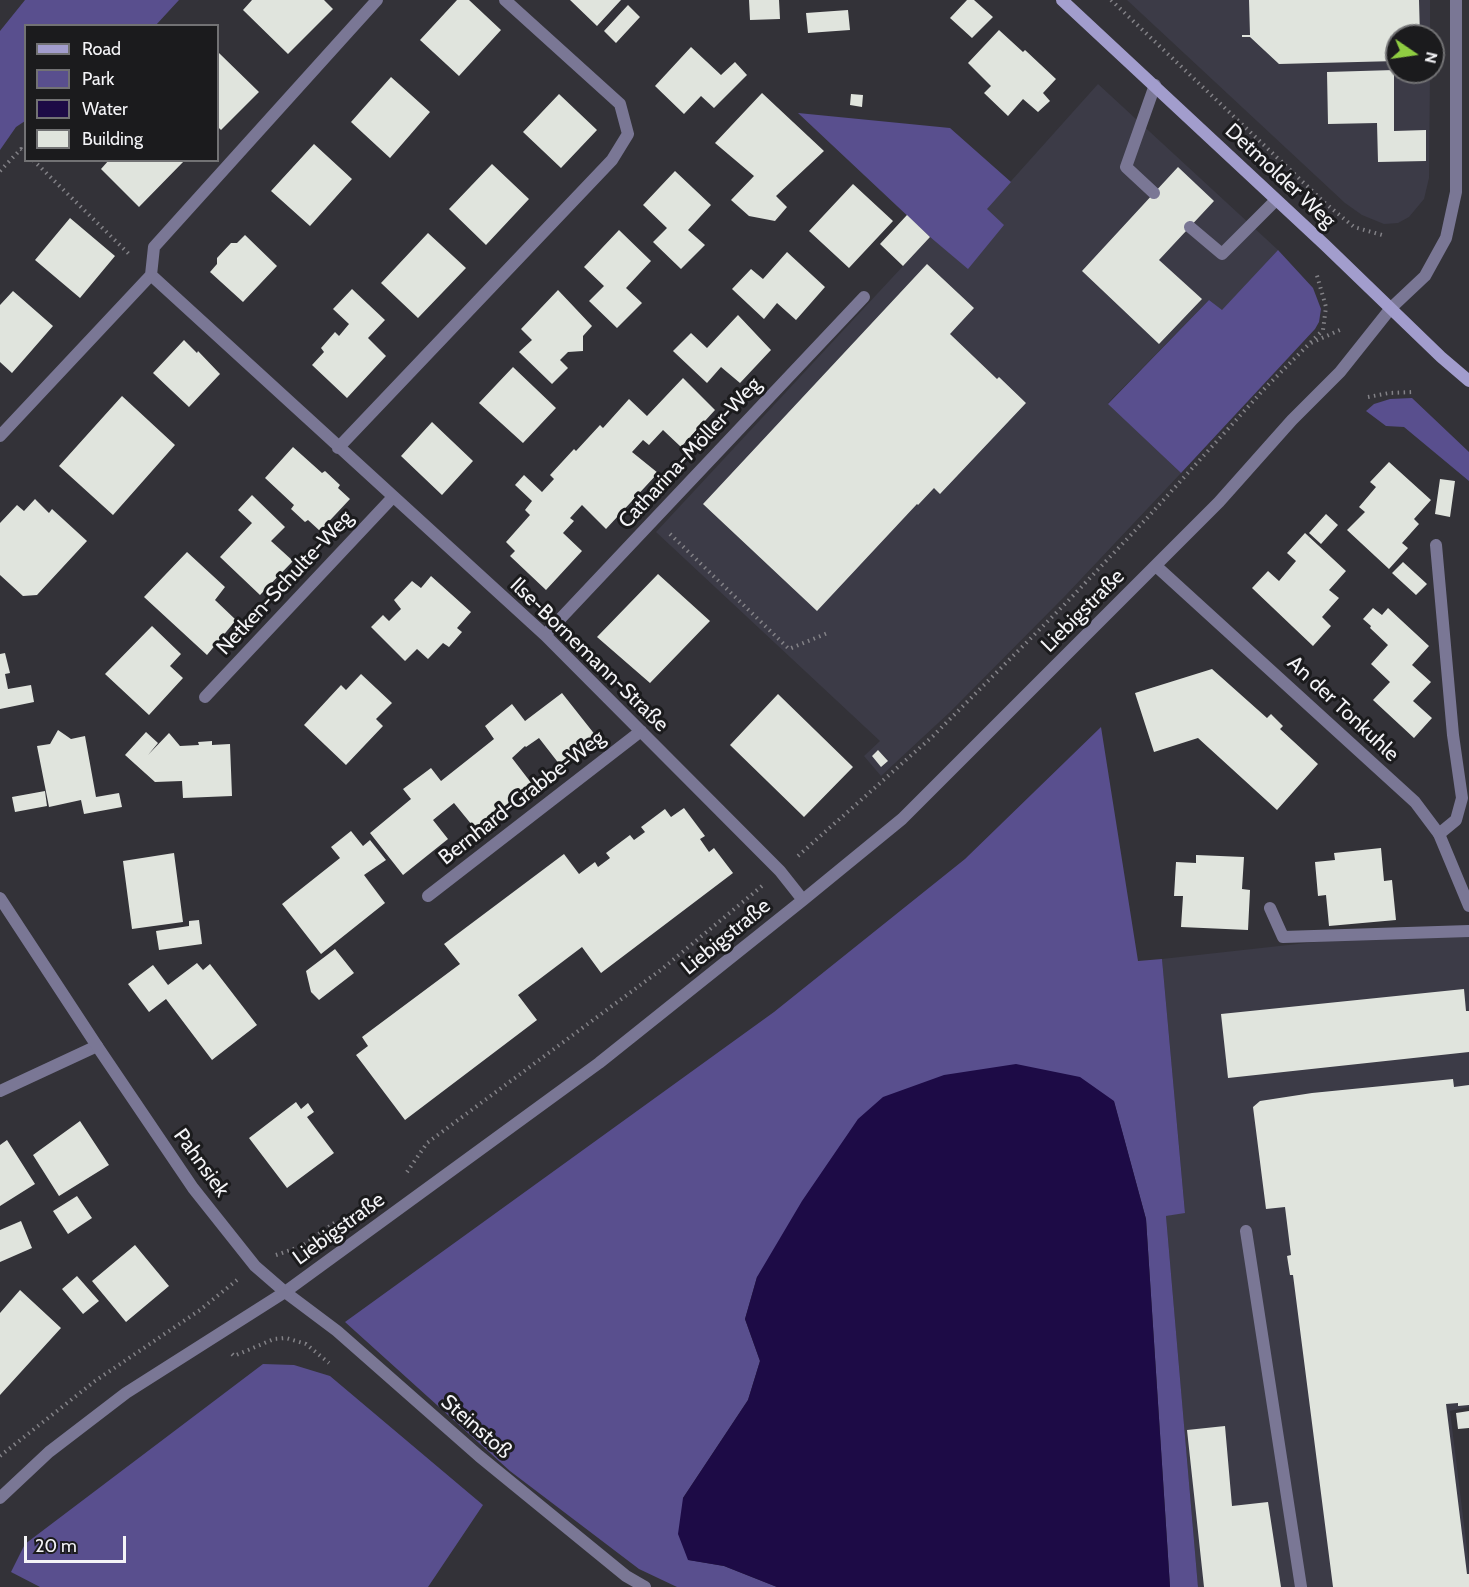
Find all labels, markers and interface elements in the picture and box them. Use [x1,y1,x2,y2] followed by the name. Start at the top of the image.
[24,24,219,162] legend
[1385,24,1445,84] north arrow
[82,38,121,60] text: Road
[1421,50,1442,65] text: N
[82,68,114,90] text: Park
[82,98,128,120] text: Water
[1220,118,1340,234] street label: Detmolder Weg
[82,128,143,150] text: Building
[614,372,766,534] street label: Catharina-Möller-Weg
[212,506,358,660] street label: Netken-Schulte-Weg
[1036,564,1130,658] street label: Liebigstraße
[504,573,674,737] street label: Ilse-Bornemann-Straße
[1282,651,1404,767] street label: An der Tonkuhle
[434,725,610,871] street label: Bernhard-Grabbe-Weg
[676,893,776,981] street label: Liebigstraße
[168,1124,234,1202] street label: Pahnsiek
[288,1187,390,1271] street label: Liebigstraße
[436,1390,516,1464] street label: Steinstoß
[27,1524,129,1562] scale bar
[35,1535,77,1557] text: 20 m

